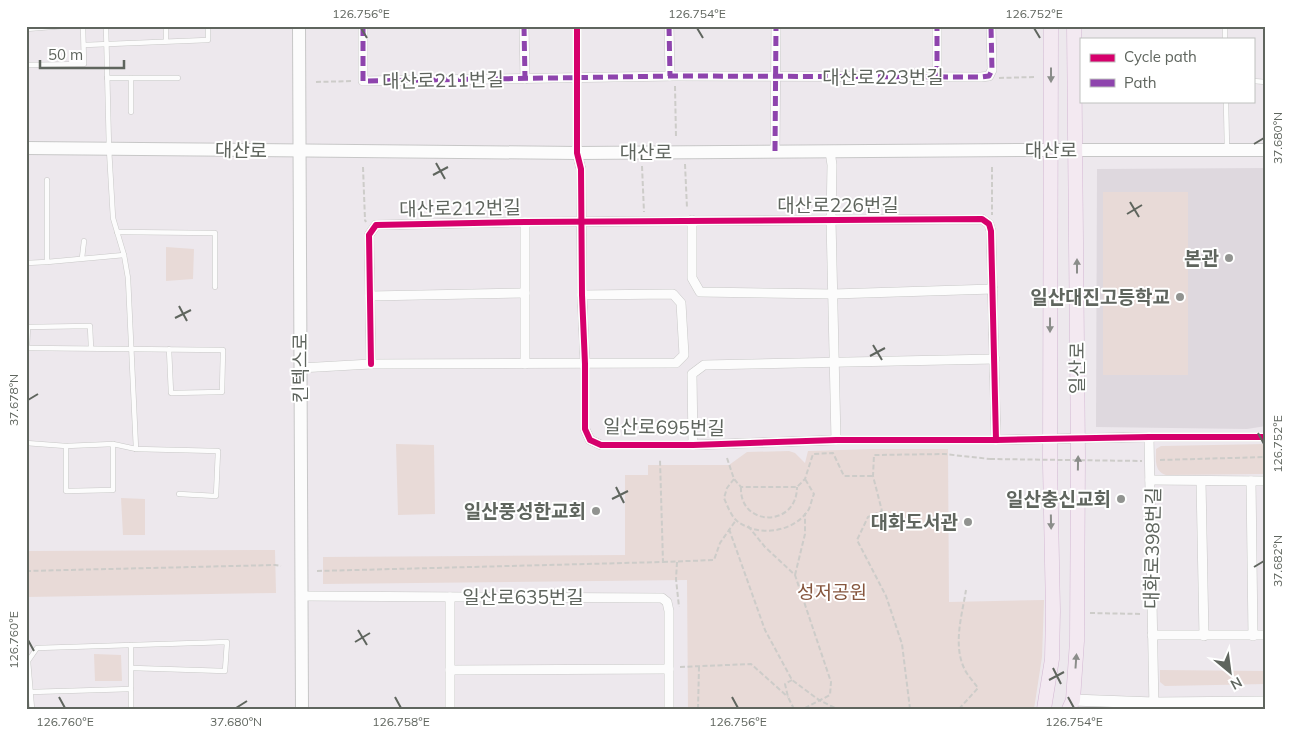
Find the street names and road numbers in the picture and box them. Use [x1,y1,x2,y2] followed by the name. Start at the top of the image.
[822,65,944,89] street label: 대산로223번길
[382,67,504,93] street label: 대산로211번길
[215,138,267,162] street label: 대산로
[1025,138,1077,162] street label: 대산로
[620,140,672,164] street label: 대산로
[777,193,899,217] street label: 대산로226번길
[399,195,521,221] street label: 대산로212번길
[288,333,312,403] street label: 킨텍스로
[1065,342,1089,394] street label: 일산로
[603,414,725,440] street label: 일산로695번길
[1139,487,1165,609] street label: 대화로398번길
[462,585,584,609] street label: 일산로635번길

